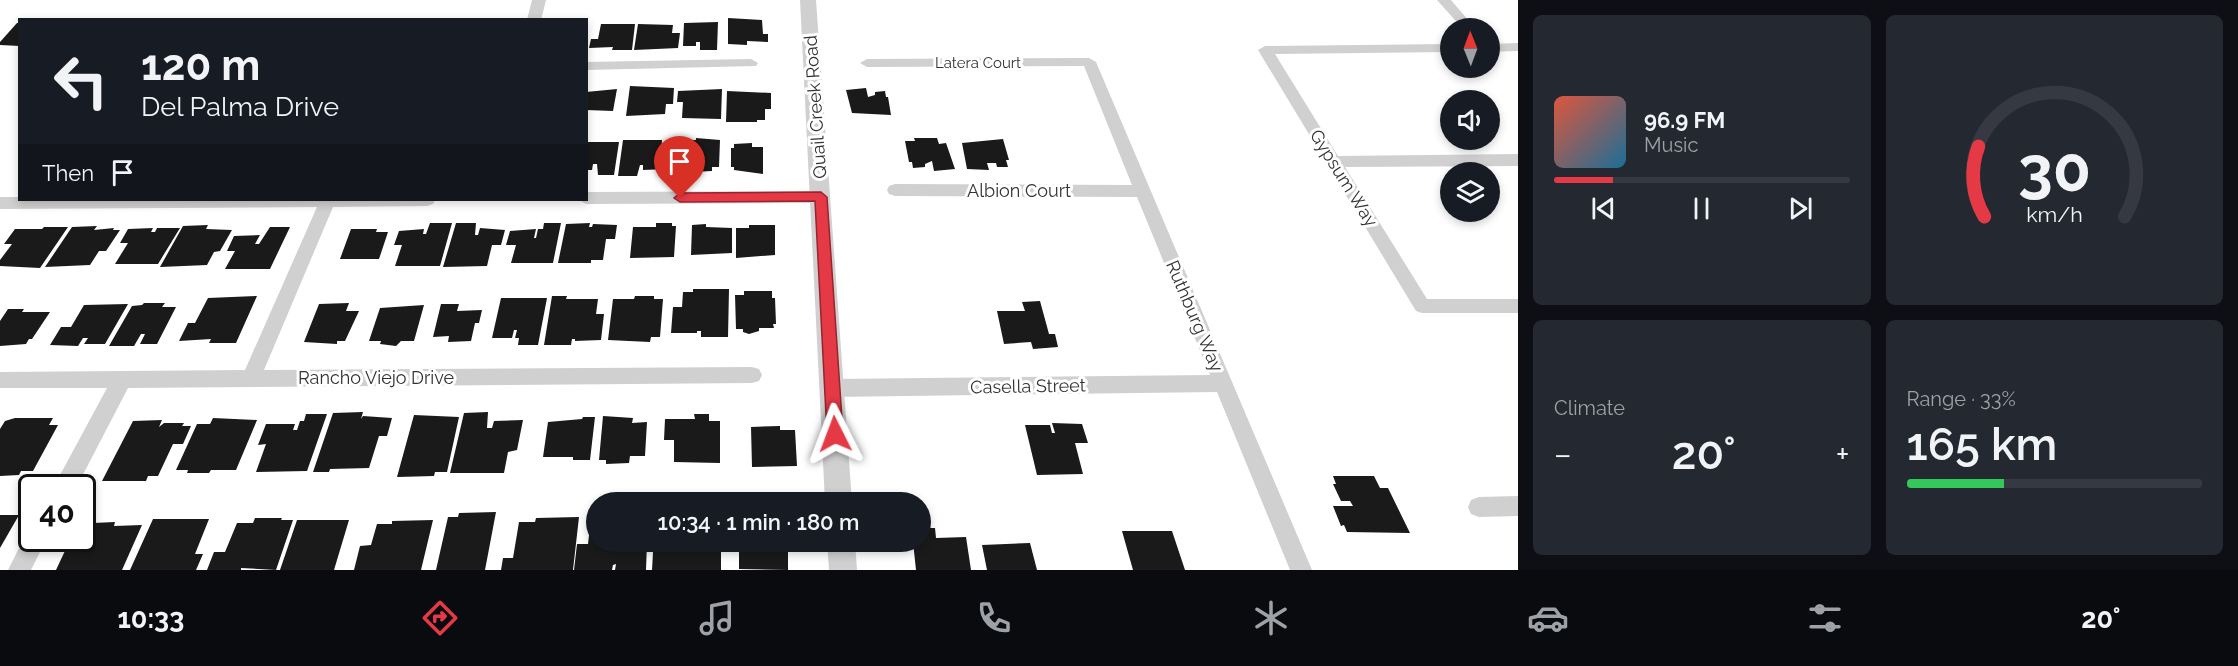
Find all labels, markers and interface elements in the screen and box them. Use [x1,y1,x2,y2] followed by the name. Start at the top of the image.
[1440,18,1500,78] north arrow
[1440,18,1500,222] map controls
[800,35,830,179] street label: Quail Creek Road
[141,41,260,90] text: 120 m
[42,42,120,120] icon: left
[935,54,1021,72] street label: Latera Court
[1440,90,1500,150] button: sound
[141,91,339,122] text: Del Palma Drive
[1644,107,1725,133] text: 96.9 FM
[1306,126,1382,231] street label: Gypsum Way
[2018,132,2091,206] text: 30
[1644,133,1698,157] text: Music
[654,136,705,198] pin
[663,145,696,178] icon: arrive
[106,156,139,189] icon: arrive
[42,160,94,186] text: Then
[1440,162,1500,222] button: layers
[967,180,1071,201] street label: Albion Court
[1587,192,1620,225] icon: previous
[1685,192,1718,225] icon: pause
[1784,192,1817,225] icon: next
[2026,203,2083,228] text: km/h
[1162,257,1228,375] street label: Ruthburg Way
[298,367,454,388] street label: Rancho Viejo Drive
[970,374,1086,398] street label: Casella Street
[1907,387,2016,411] text: Range · 33%
[1554,396,1625,420] text: Climate
[803,402,867,466] position arrow
[1907,418,2057,471] text: 165 km
[1672,427,1736,480] text: 20°
[1554,435,1572,474] text: −
[1836,435,1849,474] text: +
[18,474,96,552] speed limit sign: 40
[658,509,859,535] text: 10:34 · 1 min · 180 m
[419,597,461,639] icon: directions
[696,597,738,639] icon: music
[973,597,1015,639] icon: phone
[1250,597,1292,639] icon: climate
[1527,597,1569,639] icon: car
[1804,597,1846,639] icon: filters
[118,603,184,634] text: 10:33
[2081,603,2120,634] text: 20°

